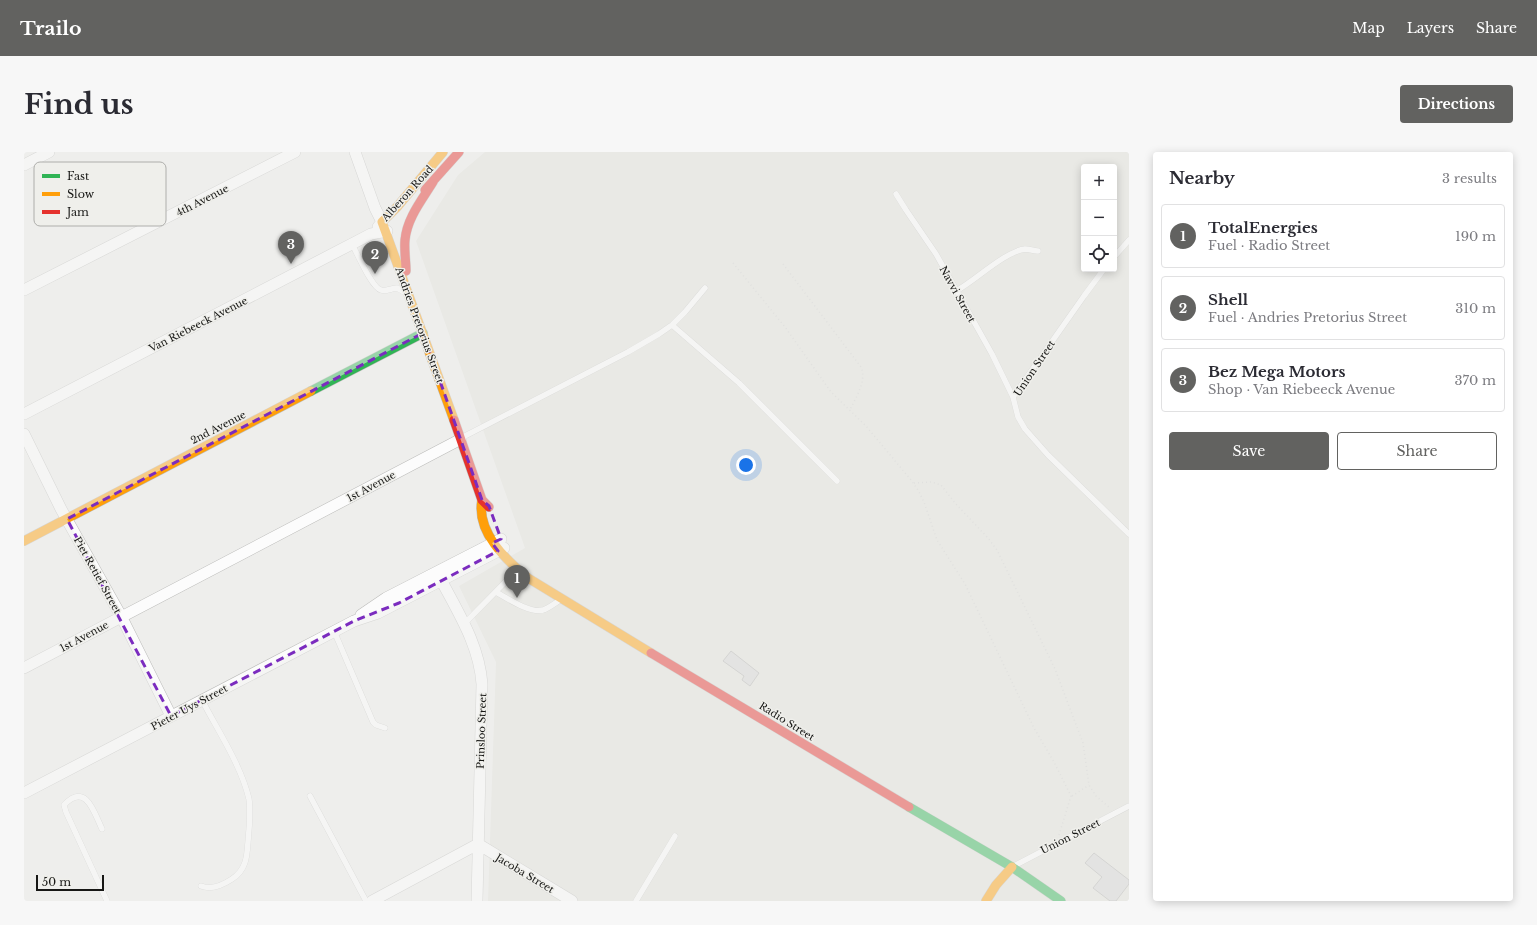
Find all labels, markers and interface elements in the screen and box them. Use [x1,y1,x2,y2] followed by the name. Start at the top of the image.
[20,17,82,40] text: Trailo
[1352,19,1385,37] text: Map
[1407,19,1454,37] text: Layers
[1476,19,1517,37] text: Share
[1400,85,1513,123] button: Directions
[24,87,134,122] text: Find us
[34,162,166,226] legend
[378,162,436,225] street label: Alberon Road
[1081,164,1117,272] map controls
[1081,164,1117,200] button: +
[1169,168,1235,189] text: Nearby
[67,169,90,183] text: Fast
[1442,170,1497,187] text: 3 results
[174,182,231,219] street label: 4th Avenue
[67,187,95,201] text: Slow
[1081,200,1117,236] button: −
[65,205,89,219] text: Jam
[1208,218,1318,237] text: TotalEnergies
[1180,228,1186,245] text: 1
[1455,228,1496,245] text: 190 m
[278,231,304,264] pin: 3
[1081,236,1117,272] button: locate
[1208,237,1330,254] text: Fuel · Radio Street
[362,241,388,274] pin: 2
[392,264,447,385] street label: Andries Pretorius Street
[937,264,979,325] street label: Navvi Street
[1208,290,1248,309] text: Shell
[146,294,250,355] street label: Van Riebeeck Avenue
[1179,300,1187,317] text: 2
[1455,300,1496,317] text: 310 m
[1208,309,1407,326] text: Fuel · Andries Pretorius Street
[1011,338,1058,399] street label: Union Street
[1208,362,1345,381] text: Bez Mega Motors
[1179,372,1187,389] text: 3
[1455,372,1496,389] text: 370 m
[1208,381,1395,398] text: Shop · Van Riebeeck Avenue
[188,408,248,447] street label: 2nd Avenue
[1169,432,1329,470] button: Save
[1337,432,1497,470] button: Share
[736,455,756,475] your location
[345,468,398,505] street label: 1st Avenue
[71,534,124,616] street label: Piet Retief Street
[504,565,530,598] pin: 1
[58,618,111,655] street label: 1st Avenue
[149,682,230,733] street label: Pieter Uys Street
[474,693,489,769] street label: Prinsloo Street
[757,699,817,744] street label: Radio Street
[1038,816,1102,857] street label: Union Street
[491,850,557,896] street label: Jacoba Street
[36,873,104,892] scale bar
[42,875,71,889] text: 50 m

